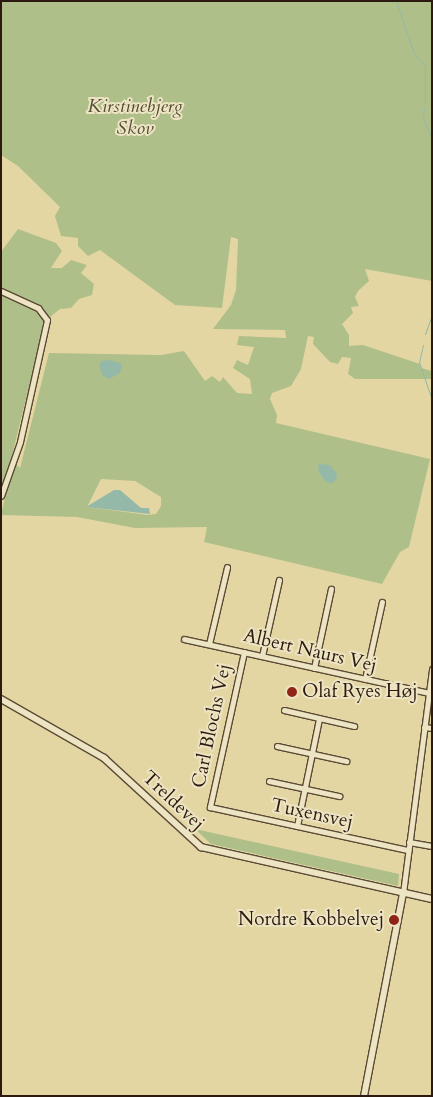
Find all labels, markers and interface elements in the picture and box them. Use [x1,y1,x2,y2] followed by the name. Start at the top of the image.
[87,96,183,140] park label: Kirstinebjerg Skov
[241,625,379,677] street label: Albert Naurs Vej
[188,662,236,790] street label: Carl Blochs Vej
[302,681,418,703] place label: Olaf Ryes Høj
[286,686,298,698] marker: Olaf Ryes Høj
[137,767,209,835] street label: Treldevej
[269,794,355,834] street label: Tuxensvej
[238,909,384,931] place label: Nordre Kobbelvej
[388,914,400,926] marker: Nordre Kobbelvej

